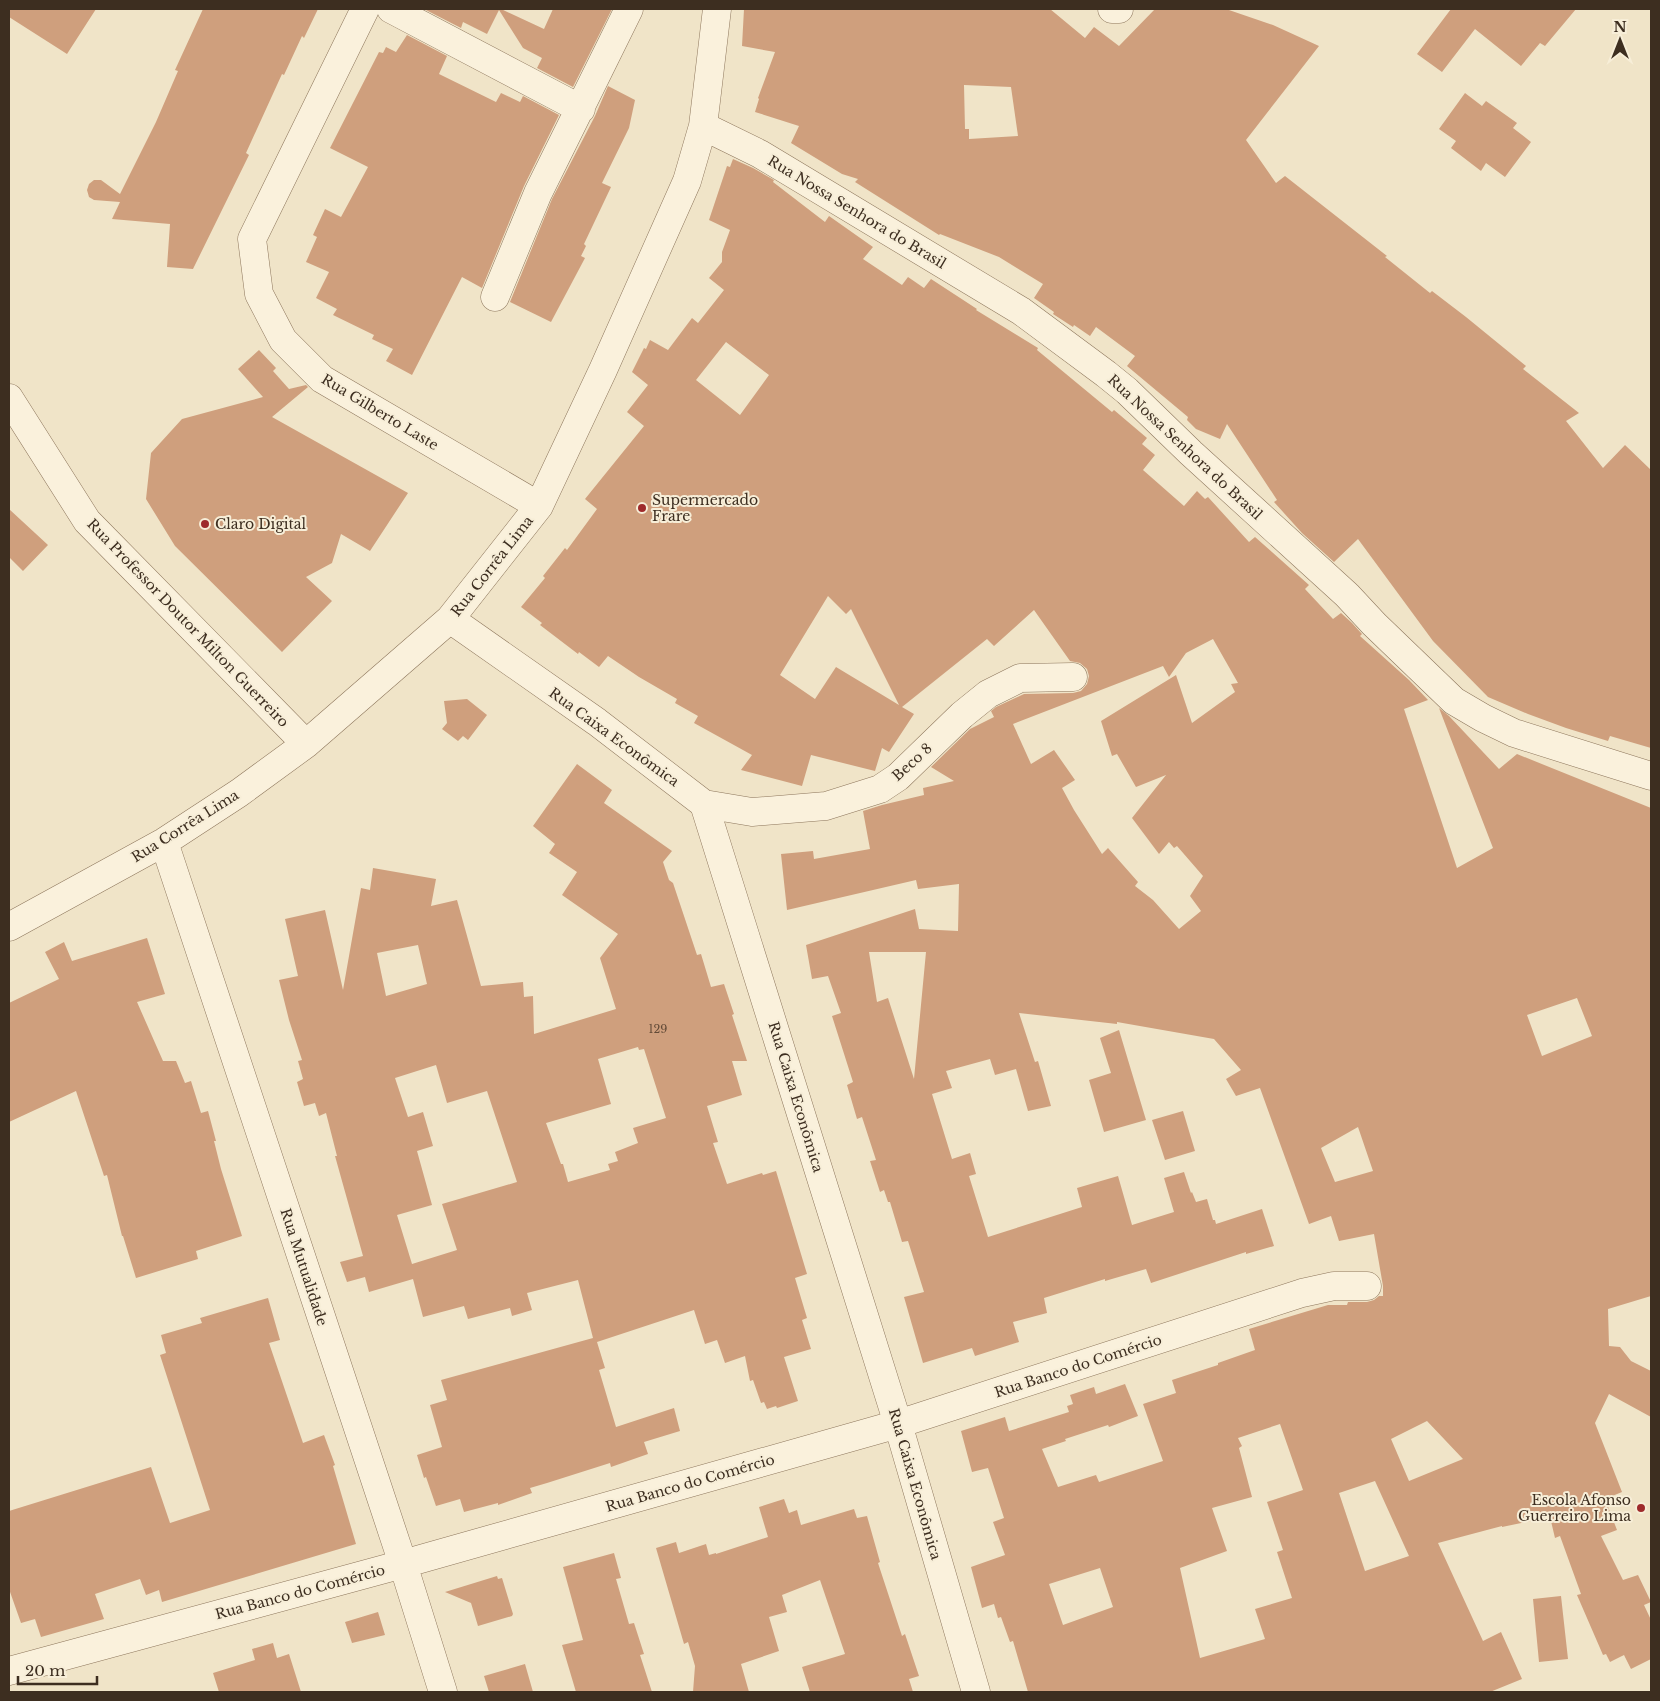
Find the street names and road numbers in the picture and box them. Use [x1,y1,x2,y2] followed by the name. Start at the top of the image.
[765,151,950,273] street label: Rua Nossa Senhora do Brasil
[318,370,442,454] street label: Rua Gilberto Laste
[1104,371,1266,524] street label: Rua Nossa Senhora do Brasil
[447,512,537,620] street label: Rua Corrêa Lima
[83,515,293,731] street label: Rua Professor Doutor Milton Guerreiro
[545,684,683,790] street label: Rua Caixa Econômica
[888,739,936,785] street label: Beco 8
[128,786,242,866] street label: Rua Corrêa Lima
[764,1019,828,1175] street label: Rua Caixa Econômica
[276,1206,332,1328] street label: Rua Mutualidade
[992,1330,1164,1402] street label: Rua Banco do Comércio
[885,1406,945,1562] street label: Rua Caixa Econômica
[603,1450,777,1516] street label: Rua Banco do Comércio
[213,1561,387,1623] street label: Rua Banco do Comércio

